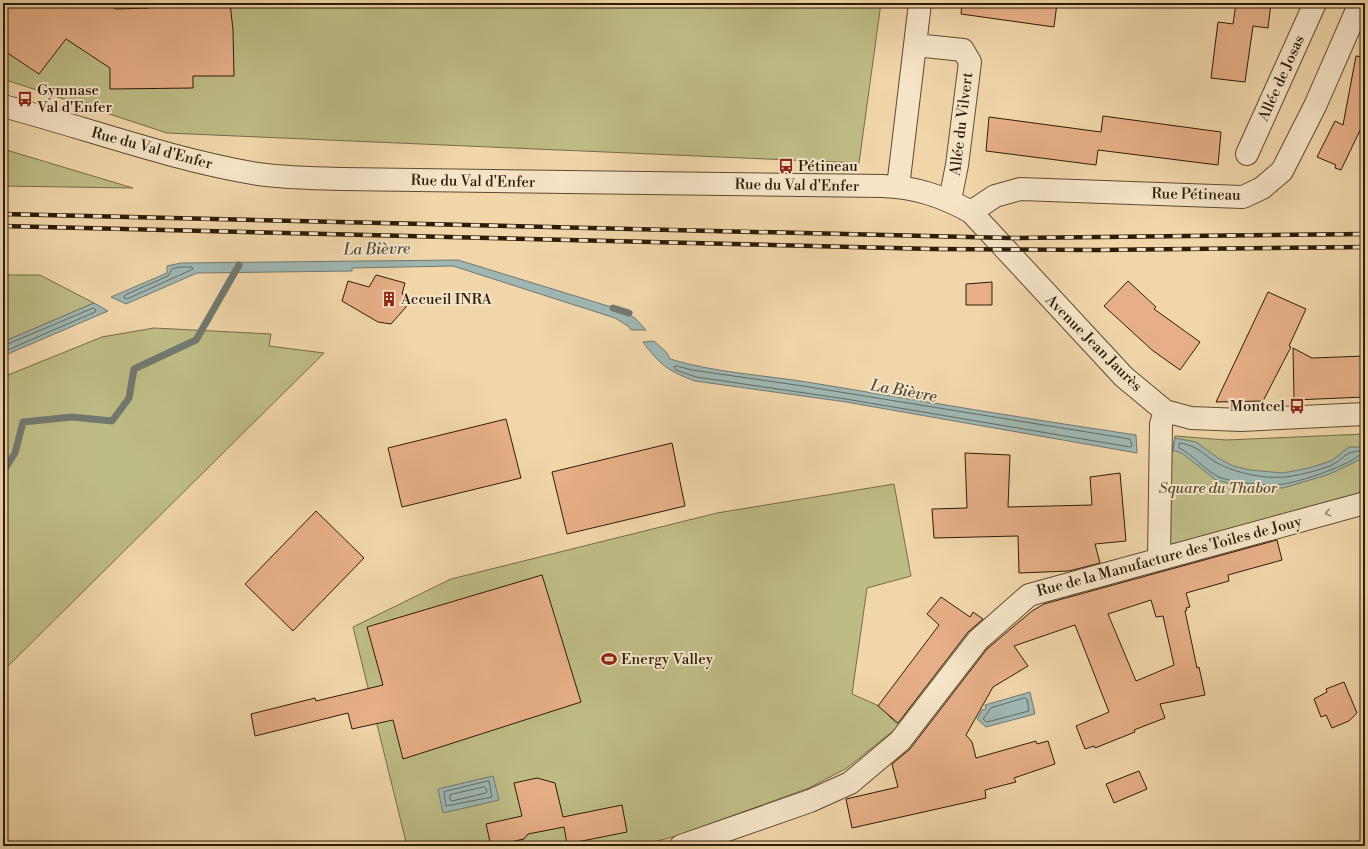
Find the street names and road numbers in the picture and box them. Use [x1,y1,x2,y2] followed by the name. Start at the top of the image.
[1254,32,1309,125] street label: Allée de Josas
[946,71,977,178] street label: Allée du Vilvert
[89,123,215,174] street label: Rue du Val d'Enfer
[410,171,536,192] street label: Rue du Val d'Enfer
[734,175,860,196] street label: Rue du Val d'Enfer
[1151,184,1241,205] street label: Rue Pétineau
[1041,290,1146,396] street label: Avenue Jean Jaurès
[1035,512,1304,601] street label: Rue de la Manufacture des Toiles de Jouy

